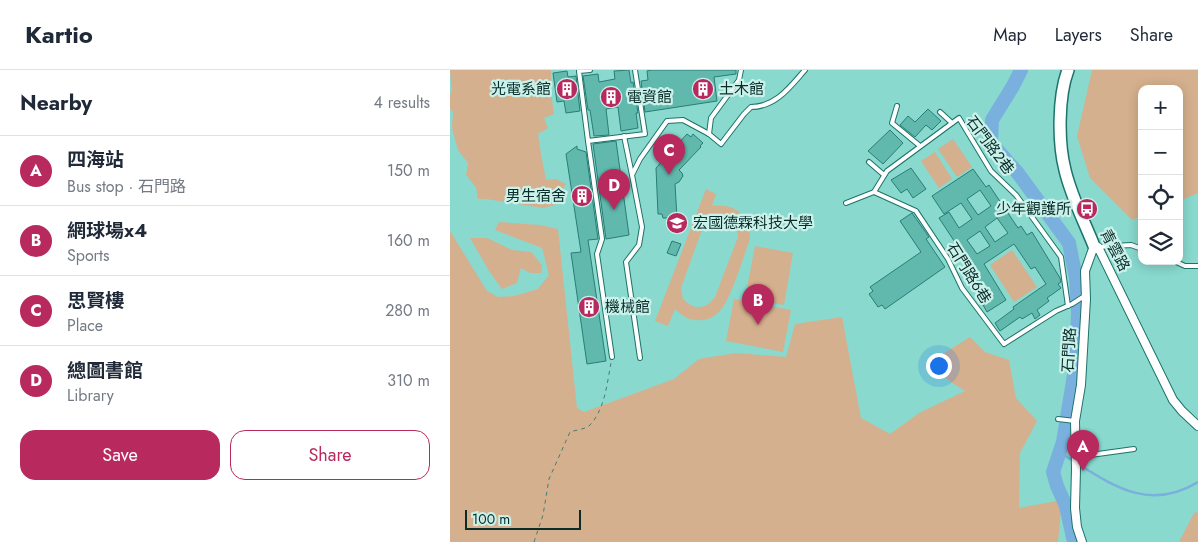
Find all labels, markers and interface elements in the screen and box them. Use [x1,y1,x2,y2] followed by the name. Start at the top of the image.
[25,17,93,52] text: Kartio
[993,22,1027,48] text: Map
[1055,22,1102,48] text: Layers
[1130,22,1173,48] text: Share
[555,77,579,101] building icon: 光電系館
[691,77,715,101] building icon: 土木館
[491,78,551,100] place label: 光電系館
[719,78,764,100] place label: 土木館
[599,85,623,109] building icon: 電資館
[1138,85,1183,265] map controls
[1138,85,1183,130] button: +
[627,86,672,108] place label: 電資館
[20,88,92,118] text: Nearby
[374,91,430,114] text: 4 results
[961,111,1019,179] street label: 石門路2巷
[1138,130,1183,175] button: −
[653,134,685,175] pin: C
[67,146,124,173] text: 四海站
[30,159,42,182] text: A
[387,159,430,182] text: 150 m
[598,169,630,210] pin: D
[67,175,186,198] text: Bus stop · 石門路
[1138,175,1183,220] button: locate
[570,184,594,208] building icon: 男生宿舍
[506,185,566,207] place label: 男生宿舍
[1075,197,1099,221] bus stop icon: 少年觀護所
[996,198,1071,220] place label: 少年觀護所
[665,211,689,235] school or university icon: 宏國德霖科技大學
[693,212,813,234] place label: 宏國德霖科技大學
[67,217,147,244] text: 網球場x4
[1138,220,1183,265] button: layers
[1095,225,1135,275] street label: 青雲路
[31,229,41,252] text: B
[387,229,430,252] text: 160 m
[941,238,997,308] street label: 石門路6巷
[67,244,109,267] text: Sports
[742,284,774,325] pin: B
[67,287,124,314] text: 思賢樓
[577,295,601,319] building icon: 機械館
[605,296,650,318] place label: 機械館
[30,299,42,322] text: C
[385,299,430,322] text: 280 m
[67,314,103,337] text: Place
[1057,327,1081,373] street label: 石門路
[926,353,952,379] your location
[67,357,143,384] text: 總圖書館
[30,369,42,392] text: D
[387,369,430,392] text: 310 m
[67,384,114,407] text: Library
[20,430,220,480] button: Save
[230,430,430,480] button: Share
[1067,430,1099,471] pin: A
[465,507,581,530] scale bar
[472,509,510,529] text: 100 m

